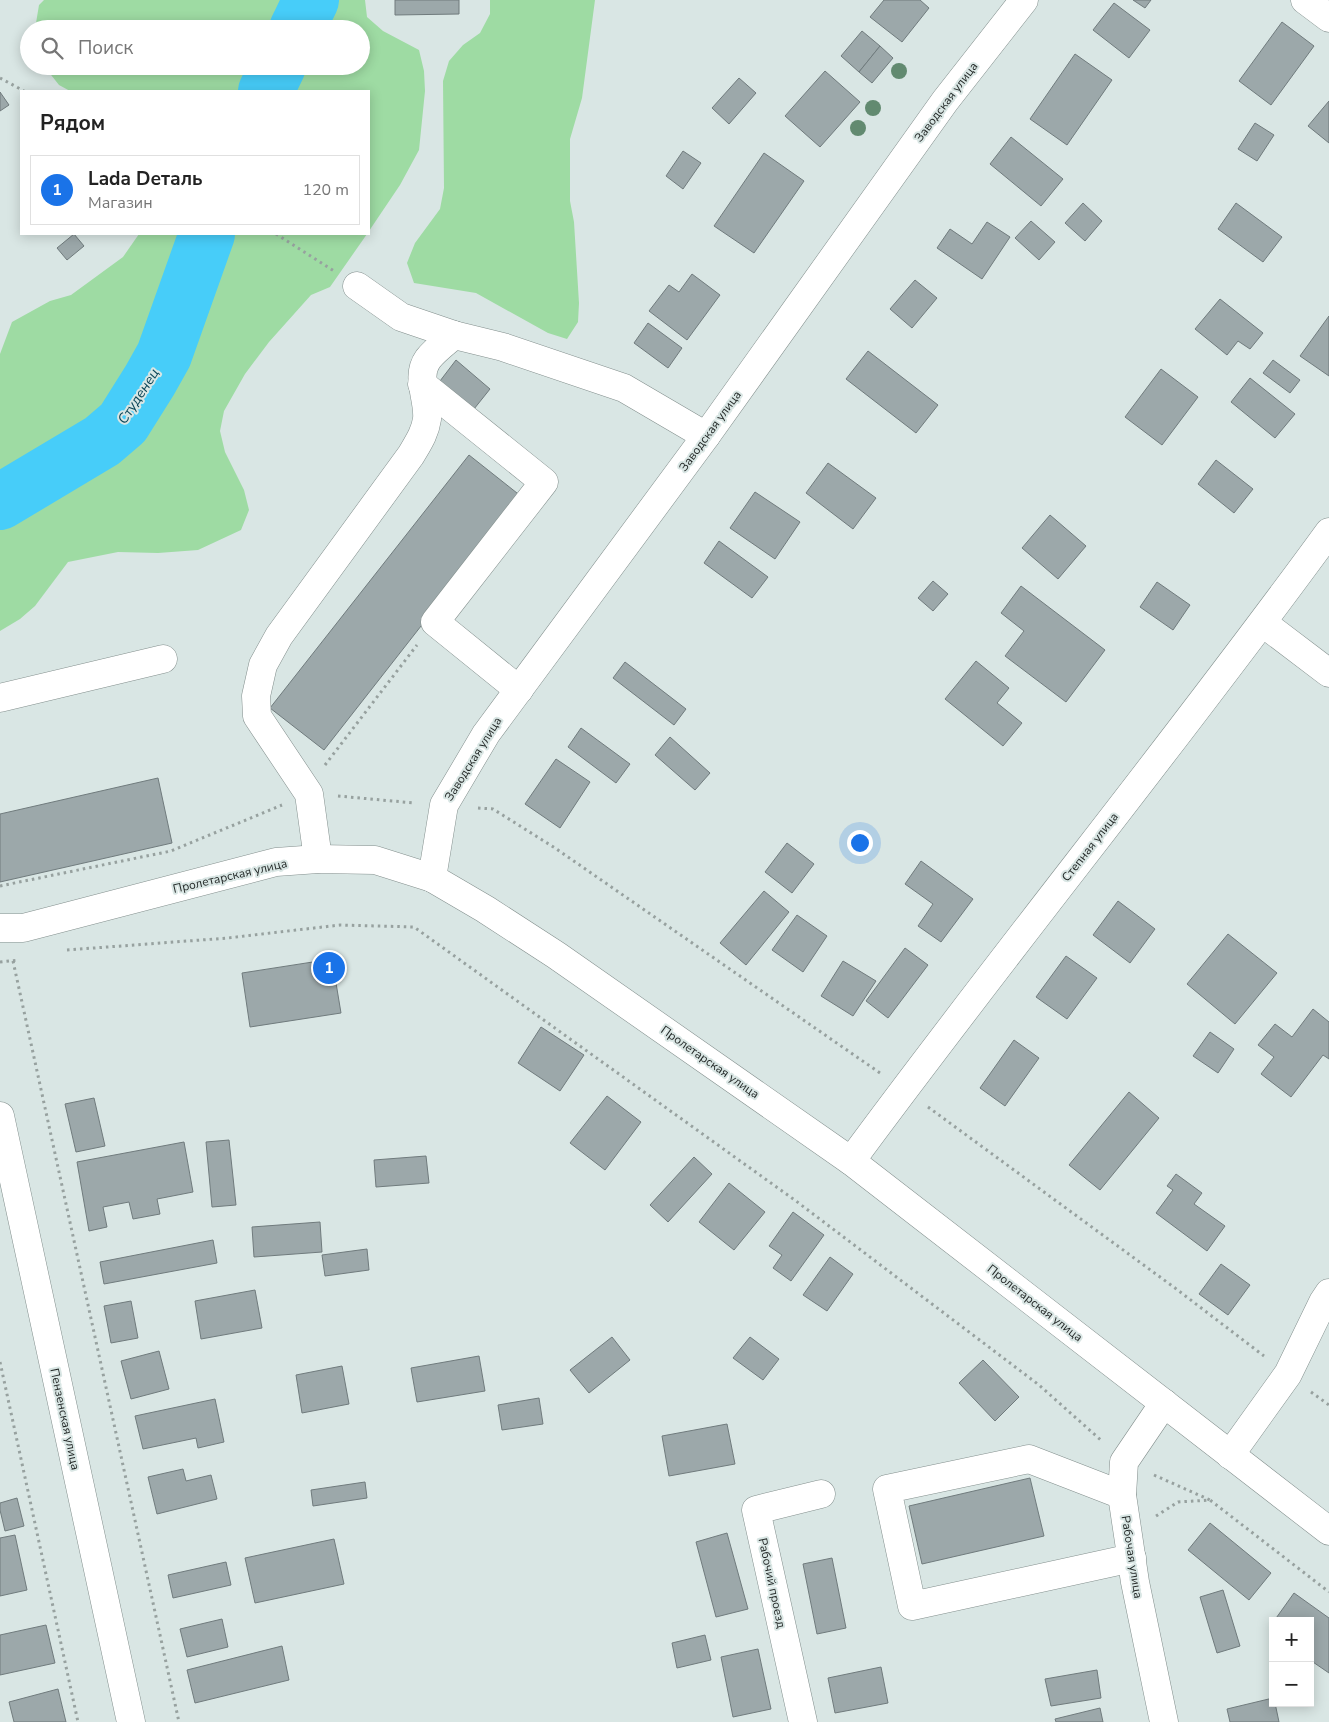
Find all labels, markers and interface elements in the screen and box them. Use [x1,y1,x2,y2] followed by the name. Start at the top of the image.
[20,20,370,75] search box
[38,34,66,62] icon: search
[78,35,133,61] text: Поиск
[911,59,981,145] street label: Заводская улица
[40,109,105,137] text: Рядом
[88,166,203,192] text: Lada Dеталь
[52,179,62,201] text: 1
[302,179,349,201] text: 120 m
[88,192,153,214] text: Магазин
[113,365,164,428] water label: Студенец
[675,387,745,475] street label: Заводская улица
[441,714,505,804] street label: Заводская улица
[1058,809,1122,885] street label: Степная улица
[847,830,873,856] your location
[171,855,289,897] street label: Пролетарская улица
[313,949,345,987] pin: 1
[658,1022,762,1102] street label: Пролетарская улица
[984,1261,1086,1345] street label: Пролетарская улица
[46,1367,84,1471] street label: Пензенская улица
[1118,1514,1146,1600] street label: Рабочая улица
[755,1536,789,1630] street label: Рабочий проезд
[1269,1617,1314,1707] map controls
[1269,1617,1314,1662] button: +
[1269,1662,1314,1707] button: −

